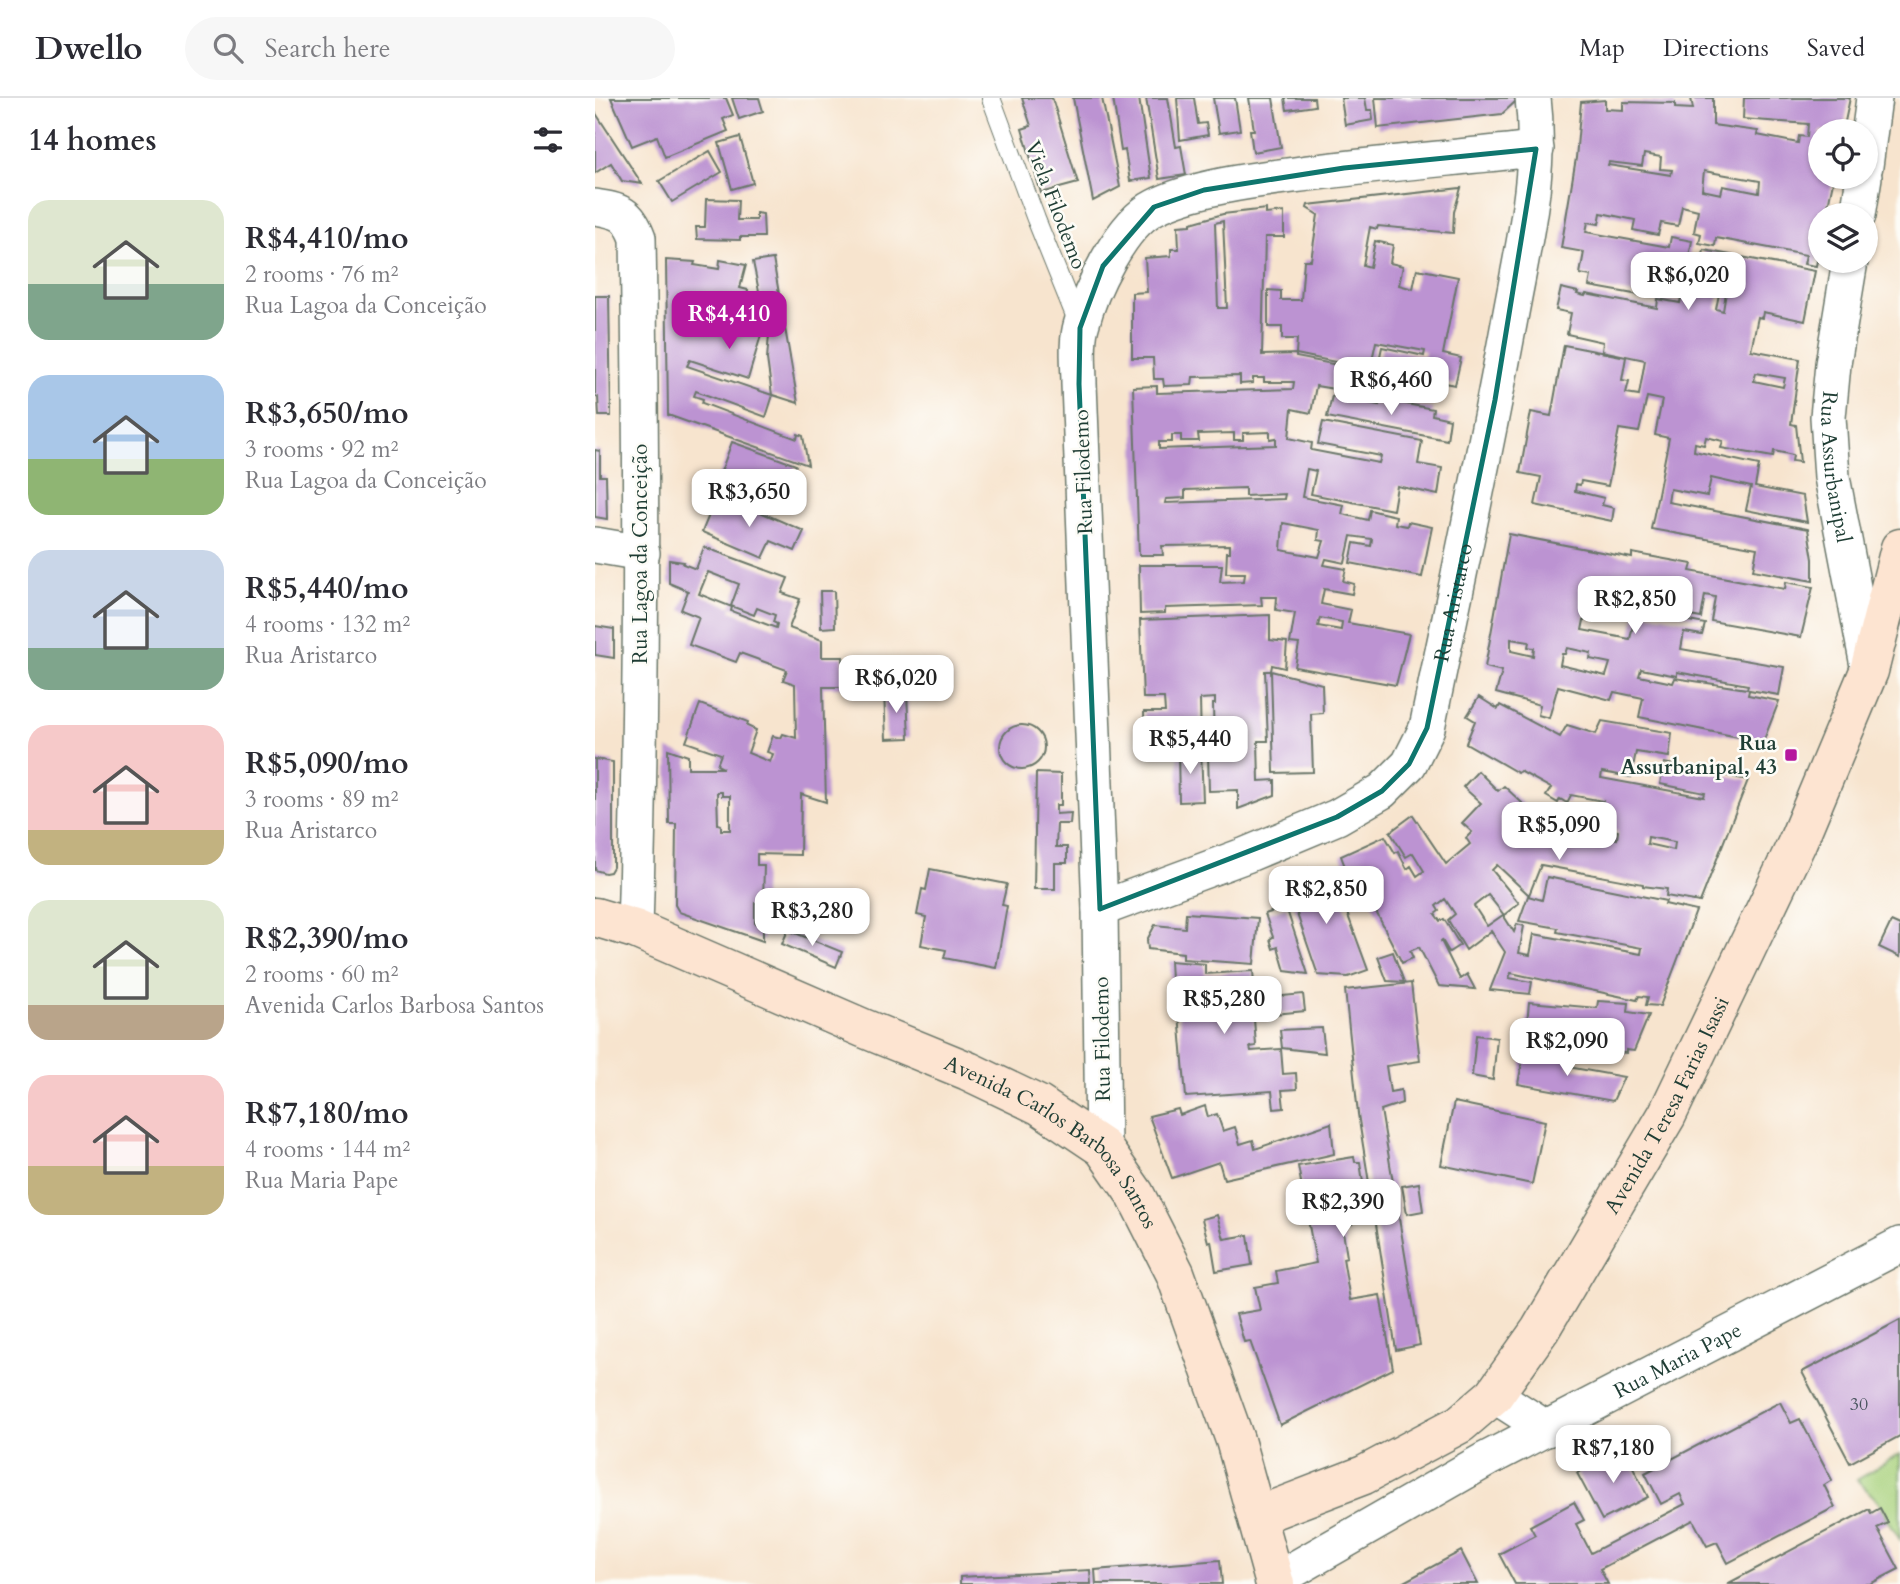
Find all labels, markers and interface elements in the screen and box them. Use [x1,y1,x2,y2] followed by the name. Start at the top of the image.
[185,17,675,80] search box
[35,26,143,71] text: Dwello
[209,29,247,67] icon: search
[265,31,391,66] text: Search here
[1579,32,1625,65] text: Map
[1663,32,1769,65] text: Directions
[1807,32,1865,65] text: Saved
[1808,119,1878,273] map controls
[1808,119,1878,189] button: locate
[28,120,157,161] text: 14 homes
[529,121,567,159] icon: filters
[1018,137,1093,274] street label: Viela Filodemo
[1808,203,1878,273] button: layers
[245,218,408,259] text: R$4,410/mo
[84,228,168,312] icon: home
[1623,252,1753,312] pin: R$6,020
[245,259,398,290] text: 2 rooms · 76 m²
[1647,259,1729,290] text: R$6,020
[245,290,487,321] text: Rua Lagoa da Conceição
[664,292,794,351] pin: R$4,410
[688,298,770,329] text: R$4,410
[1326,358,1456,417] pin: R$6,460
[1350,364,1432,395] text: R$6,460
[1813,390,1858,545] street label: Rua Assurbanipal
[245,393,408,434] text: R$3,650/mo
[84,403,168,487] icon: home
[1067,409,1100,535] street label: Rua Filodemo
[245,434,398,465] text: 3 rooms · 92 m²
[626,444,655,664] street label: Rua Lagoa da Conceição
[245,465,487,496] text: Rua Lagoa da Conceição
[684,470,814,529] pin: R$3,650
[708,476,790,507] text: R$3,650
[1427,541,1480,665] street label: Rua Aristarco
[245,568,408,609] text: R$5,440/mo
[1570,576,1700,636] pin: R$2,850
[84,578,168,662] icon: home
[1594,583,1676,614] text: R$2,850
[245,609,410,640] text: 4 rooms · 132 m²
[245,640,377,671] text: Rua Aristarco
[831,656,961,715] pin: R$6,020
[855,662,937,693] text: R$6,020
[1125,716,1255,776] pin: R$5,440
[1149,723,1231,754] text: R$5,440
[1620,729,1778,782] place label: Rua Assurbanipal, 43
[245,743,408,784] text: R$5,090/mo
[1783,747,1799,763] marker: Rua Assurbanipal, 43
[84,753,168,837] icon: home
[245,784,398,815] text: 3 rooms · 89 m²
[1494,802,1624,862] pin: R$5,090
[1518,809,1600,840] text: R$5,090
[245,815,377,846] text: Rua Aristarco
[1261,866,1391,926] pin: R$2,850
[1285,873,1367,904] text: R$2,850
[747,888,877,948] pin: R$3,280
[771,895,853,926] text: R$3,280
[245,918,408,959] text: R$2,390/mo
[84,928,168,1012] icon: home
[245,959,398,990] text: 2 rooms · 60 m²
[1087,976,1118,1102] street label: Rua Filodemo
[1159,976,1289,1036] pin: R$5,280
[1183,983,1265,1014] text: R$5,280
[245,990,544,1021] text: Avenida Carlos Barbosa Santos
[1598,992,1737,1220] street label: Avenida Teresa Farias Isassi
[1502,1018,1632,1078] pin: R$2,090
[1526,1025,1608,1056] text: R$2,090
[940,1049,1164,1234] street label: Avenida Carlos Barbosa Santos
[245,1093,408,1134] text: R$7,180/mo
[84,1103,168,1187] icon: home
[245,1134,410,1165] text: 4 rooms · 144 m²
[245,1165,398,1196] text: Rua Maria Pape
[1278,1180,1408,1239] pin: R$2,390
[1302,1186,1384,1217] text: R$2,390
[1609,1316,1747,1406] street label: Rua Maria Pape
[1850,1392,1868,1417] house number: 30
[1548,1426,1678,1485] pin: R$7,180
[1572,1432,1654,1463] text: R$7,180

